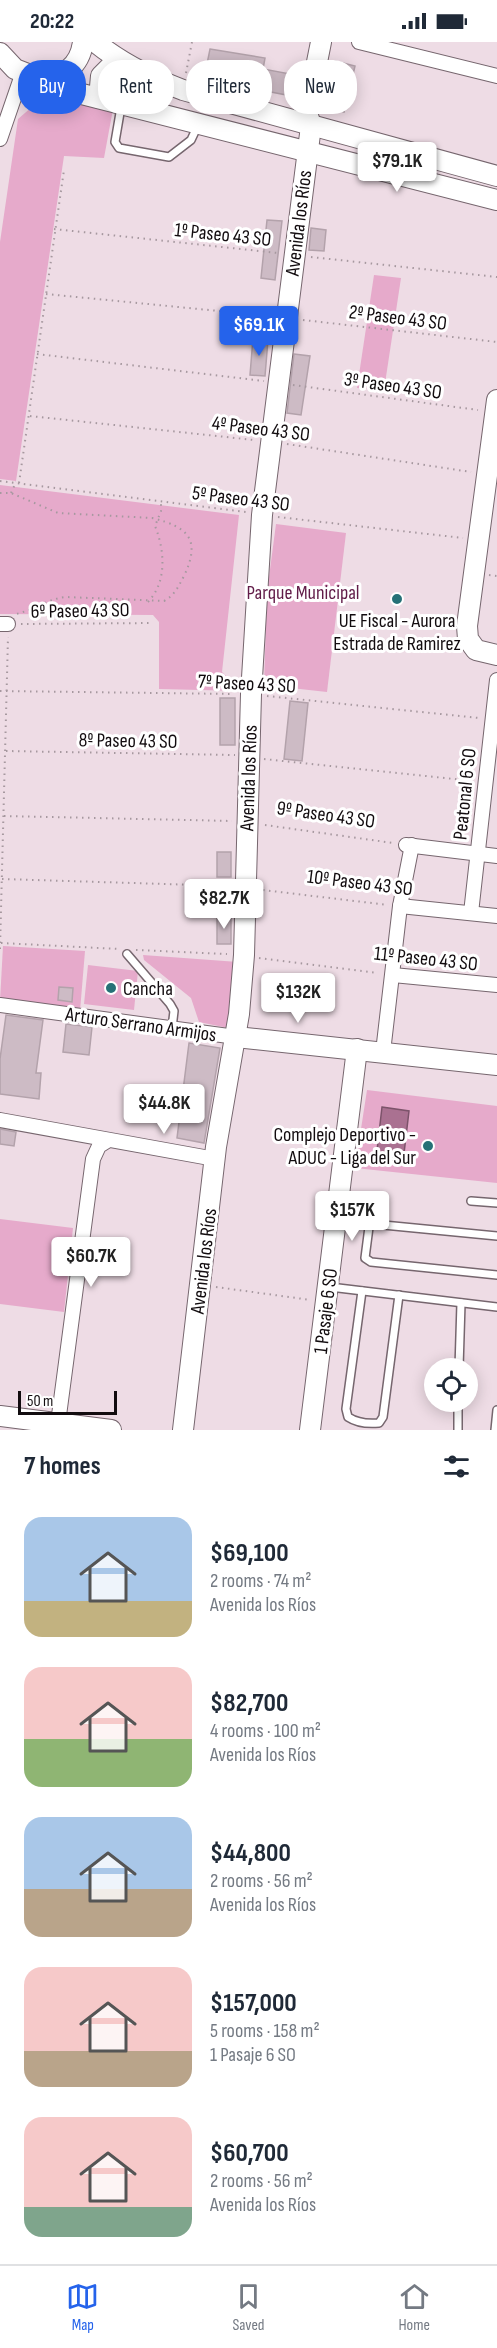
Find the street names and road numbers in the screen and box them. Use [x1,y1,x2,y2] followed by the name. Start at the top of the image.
[280,169,317,278] street label: Avenida los Ríos
[173,218,272,252] street label: 1º Paseo 43 SO
[348,300,448,336] street label: 2º Paseo 43 SO
[342,367,443,405] street label: 3º Paseo 43 SO
[211,411,311,447] street label: 4º Paseo 43 SO
[191,481,291,517] street label: 5º Paseo 43 SO
[30,598,130,624] street label: 6º Paseo 43 SO
[197,669,297,699] street label: 7º Paseo 43 SO
[235,725,263,833] street label: Avenida los Ríos
[78,728,178,754] street label: 8º Paseo 43 SO
[448,747,482,841] street label: Peatonal 6 SO
[275,796,377,834] street label: 9º Paseo 43 SO
[306,865,414,901] street label: 10º Paseo 43 SO
[373,942,479,976] street label: 11º Paseo 43 SO
[63,1002,218,1047] street label: Arturo Serrano Armijos
[185,1207,222,1316] street label: Avenida los Ríos
[309,1267,343,1355] street label: 1 Pasaje 6 SO

